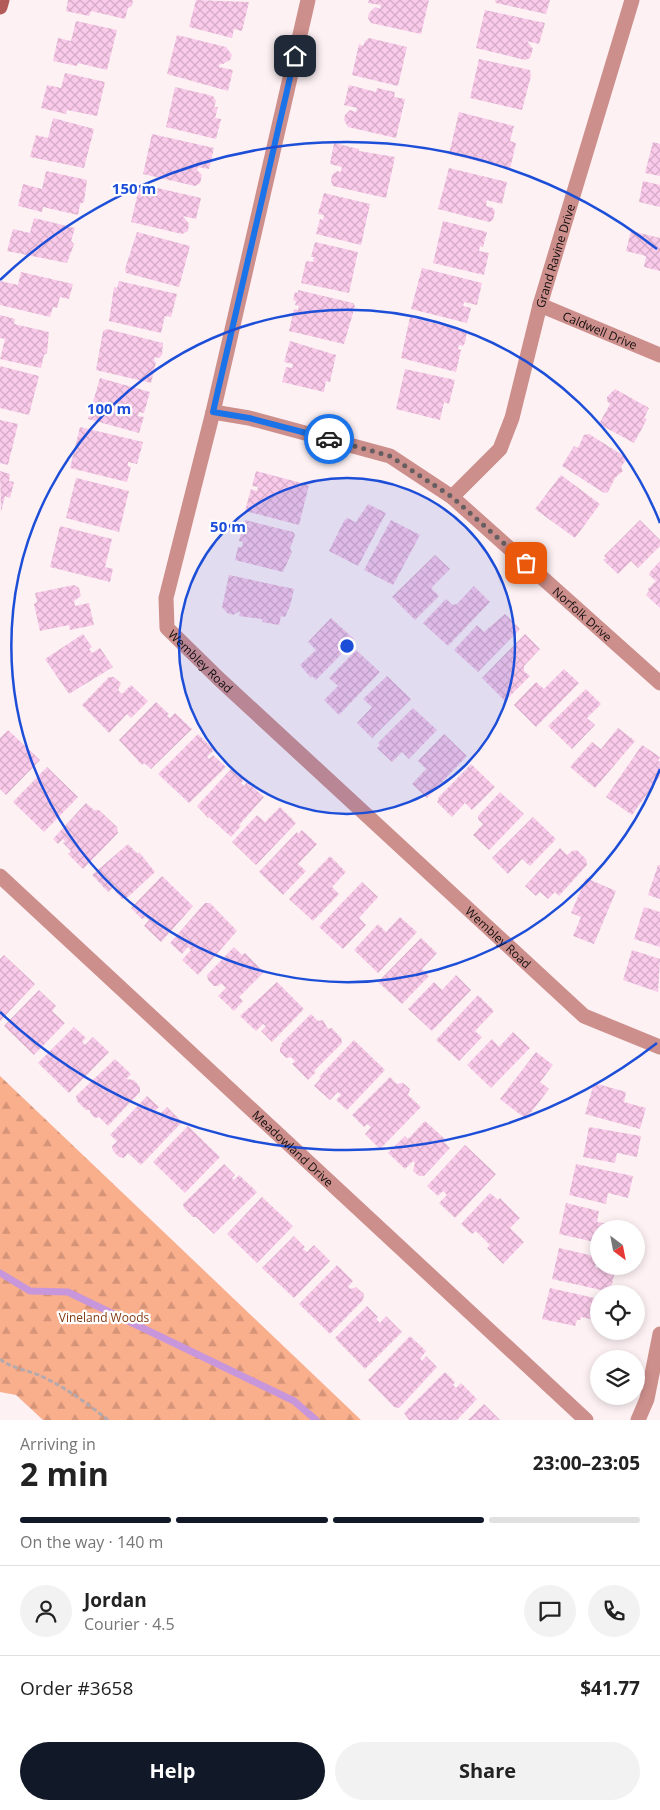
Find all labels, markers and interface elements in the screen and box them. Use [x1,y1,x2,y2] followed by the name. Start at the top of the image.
[274,35,316,77] pin
[281,42,309,70] icon: home
[112,178,156,198] text: 150 m
[531,201,579,310] street label: Grand Ravine Drive
[560,307,640,353] street label: Caldwell Drive
[87,398,131,418] text: 100 m
[304,414,354,464] courier
[315,425,343,453] icon: car
[210,516,246,536] text: 50 m
[505,542,547,584] pin
[512,549,540,577] icon: bag
[549,583,616,645] street label: Norfolk Drive
[165,626,237,696] street label: Wembley Road
[338,637,356,655] centre of rings
[462,902,535,972] street label: Wembley Road
[249,1106,338,1190] street label: Meadowland Drive
[590,1220,645,1275] north arrow
[590,1220,645,1405] map controls
[590,1285,645,1340] button: locate
[59,1309,149,1326] park label: Vineland Woods
[590,1350,645,1405] button: layers
[20,1433,96,1455] text: Arriving in
[533,1450,640,1476] text: 23:00–23:05
[20,1452,109,1495] text: 2 min
[20,1531,163,1553] text: On the way · 140 m
[20,1585,72,1637] button: person
[524,1585,576,1637] button: chat
[588,1585,640,1637] button: phone
[84,1587,147,1613] text: Jordan
[84,1613,175,1635] text: Courier · 4.5
[20,1675,133,1701] text: Order #3658
[580,1675,640,1701] text: $41.77
[20,1742,325,1800] button: Help
[335,1742,640,1800] button: Share

